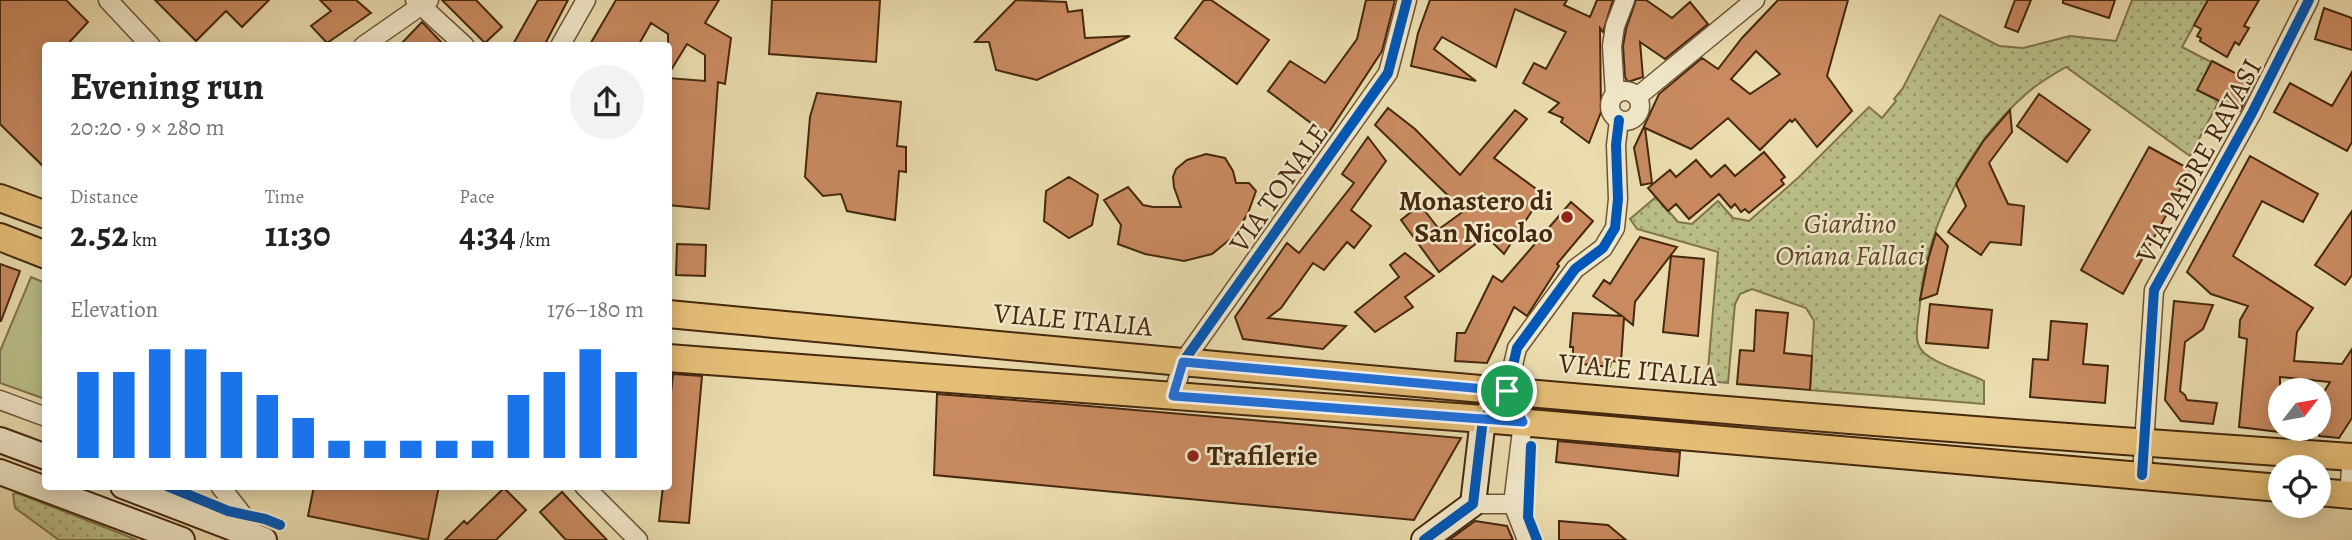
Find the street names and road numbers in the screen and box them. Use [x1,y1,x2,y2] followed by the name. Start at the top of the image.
[2127,52,2271,271] street label: VIA PADRE RAVASI
[1220,116,1337,261] street label: VIA TONALE
[991,294,1155,346] street label: VIALE ITALIA
[1556,344,1720,396] street label: VIALE ITALIA

